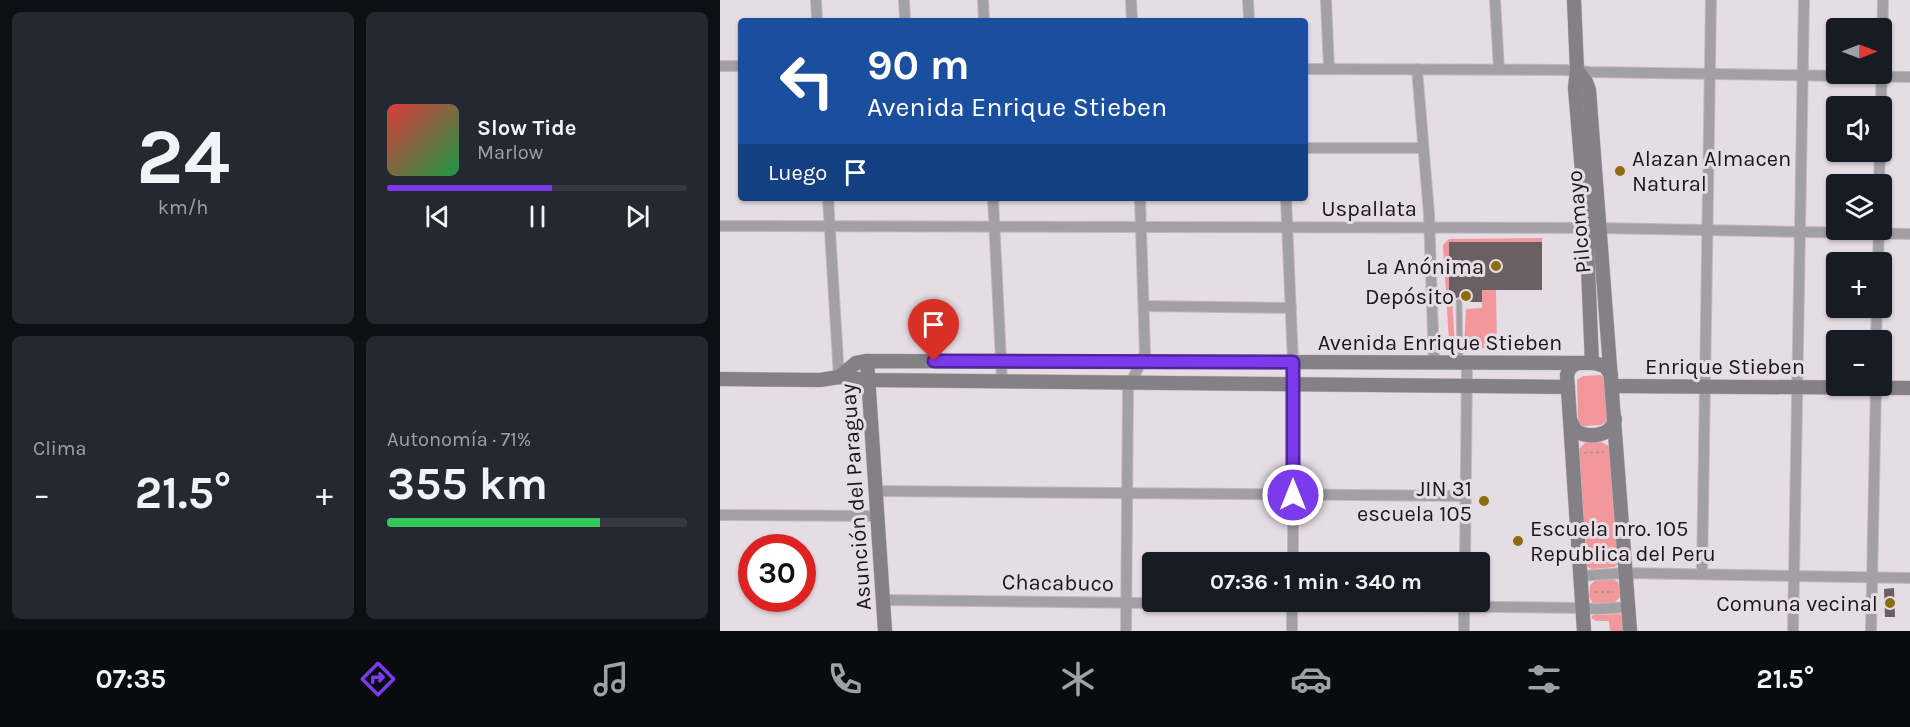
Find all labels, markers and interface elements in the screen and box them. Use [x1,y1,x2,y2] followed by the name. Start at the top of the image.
[1826,18,1892,84] north arrow
[1826,18,1892,396] map controls
[867,40,970,90] text: 90 m
[768,42,846,120] icon: left
[867,91,1167,123] text: Avenida Enrique Stieben
[1826,96,1892,162] button: sound
[136,111,230,203] text: 24
[477,115,577,141] text: Slow Tide
[477,141,543,164] text: Marlow
[1632,146,1791,197] place label: Alazan Almacen Natural
[839,156,872,189] icon: arrive
[768,160,827,186] text: Luego
[1613,164,1627,178] marker: Alazan Almacen Natural
[1562,169,1596,274] street label: Pilcomayo
[1826,174,1892,240] button: layers
[158,196,208,219] text: km/h
[1321,196,1417,222] street label: Uspallata
[421,200,454,233] icon: previous
[521,200,554,233] icon: pause
[621,200,654,233] icon: next
[1826,252,1892,318] button: +
[1366,254,1484,280] place label: La Anónima
[1489,259,1503,273] marker: La Anónima
[1365,284,1454,310] place label: Depósito
[1459,289,1473,303] marker: Depósito
[908,299,959,361] pin
[917,308,950,341] icon: arrive
[1318,330,1562,356] street label: Avenida Enrique Stieben
[1826,330,1892,396] button: −
[1645,354,1805,380] street label: Enrique Stieben
[835,383,877,611] street label: Asunción del Paraguay
[387,428,531,451] text: Autonomía · 71%
[33,437,87,460] text: Clima
[387,458,548,510] text: 355 km
[1261,463,1325,527] position arrow
[135,467,231,519] text: 21.5°
[33,475,50,513] text: −
[316,475,333,513] text: +
[1357,476,1472,527] place label: JIN 31 escuela 105
[1477,494,1491,508] marker: JIN 31 escuela 105
[1530,516,1716,567] place label: Escuela nro. 105 Republica del Peru
[738,534,816,612] speed limit sign: 30
[1511,534,1525,548] marker: Escuela nro. 105 Republica del Peru
[1002,569,1114,597] street label: Chacabuco
[1210,569,1422,595] text: 07:36 · 1 min · 340 m
[1716,591,1878,617] place label: Comuna vecinal
[1883,596,1897,610] marker: Comuna vecinal
[357,658,399,700] icon: directions
[590,658,632,700] icon: music
[824,658,866,700] icon: phone
[1057,658,1099,700] icon: climate
[1290,658,1332,700] icon: car
[1523,658,1565,700] icon: filters
[96,663,166,695] text: 07:35
[1756,663,1814,695] text: 21.5°

